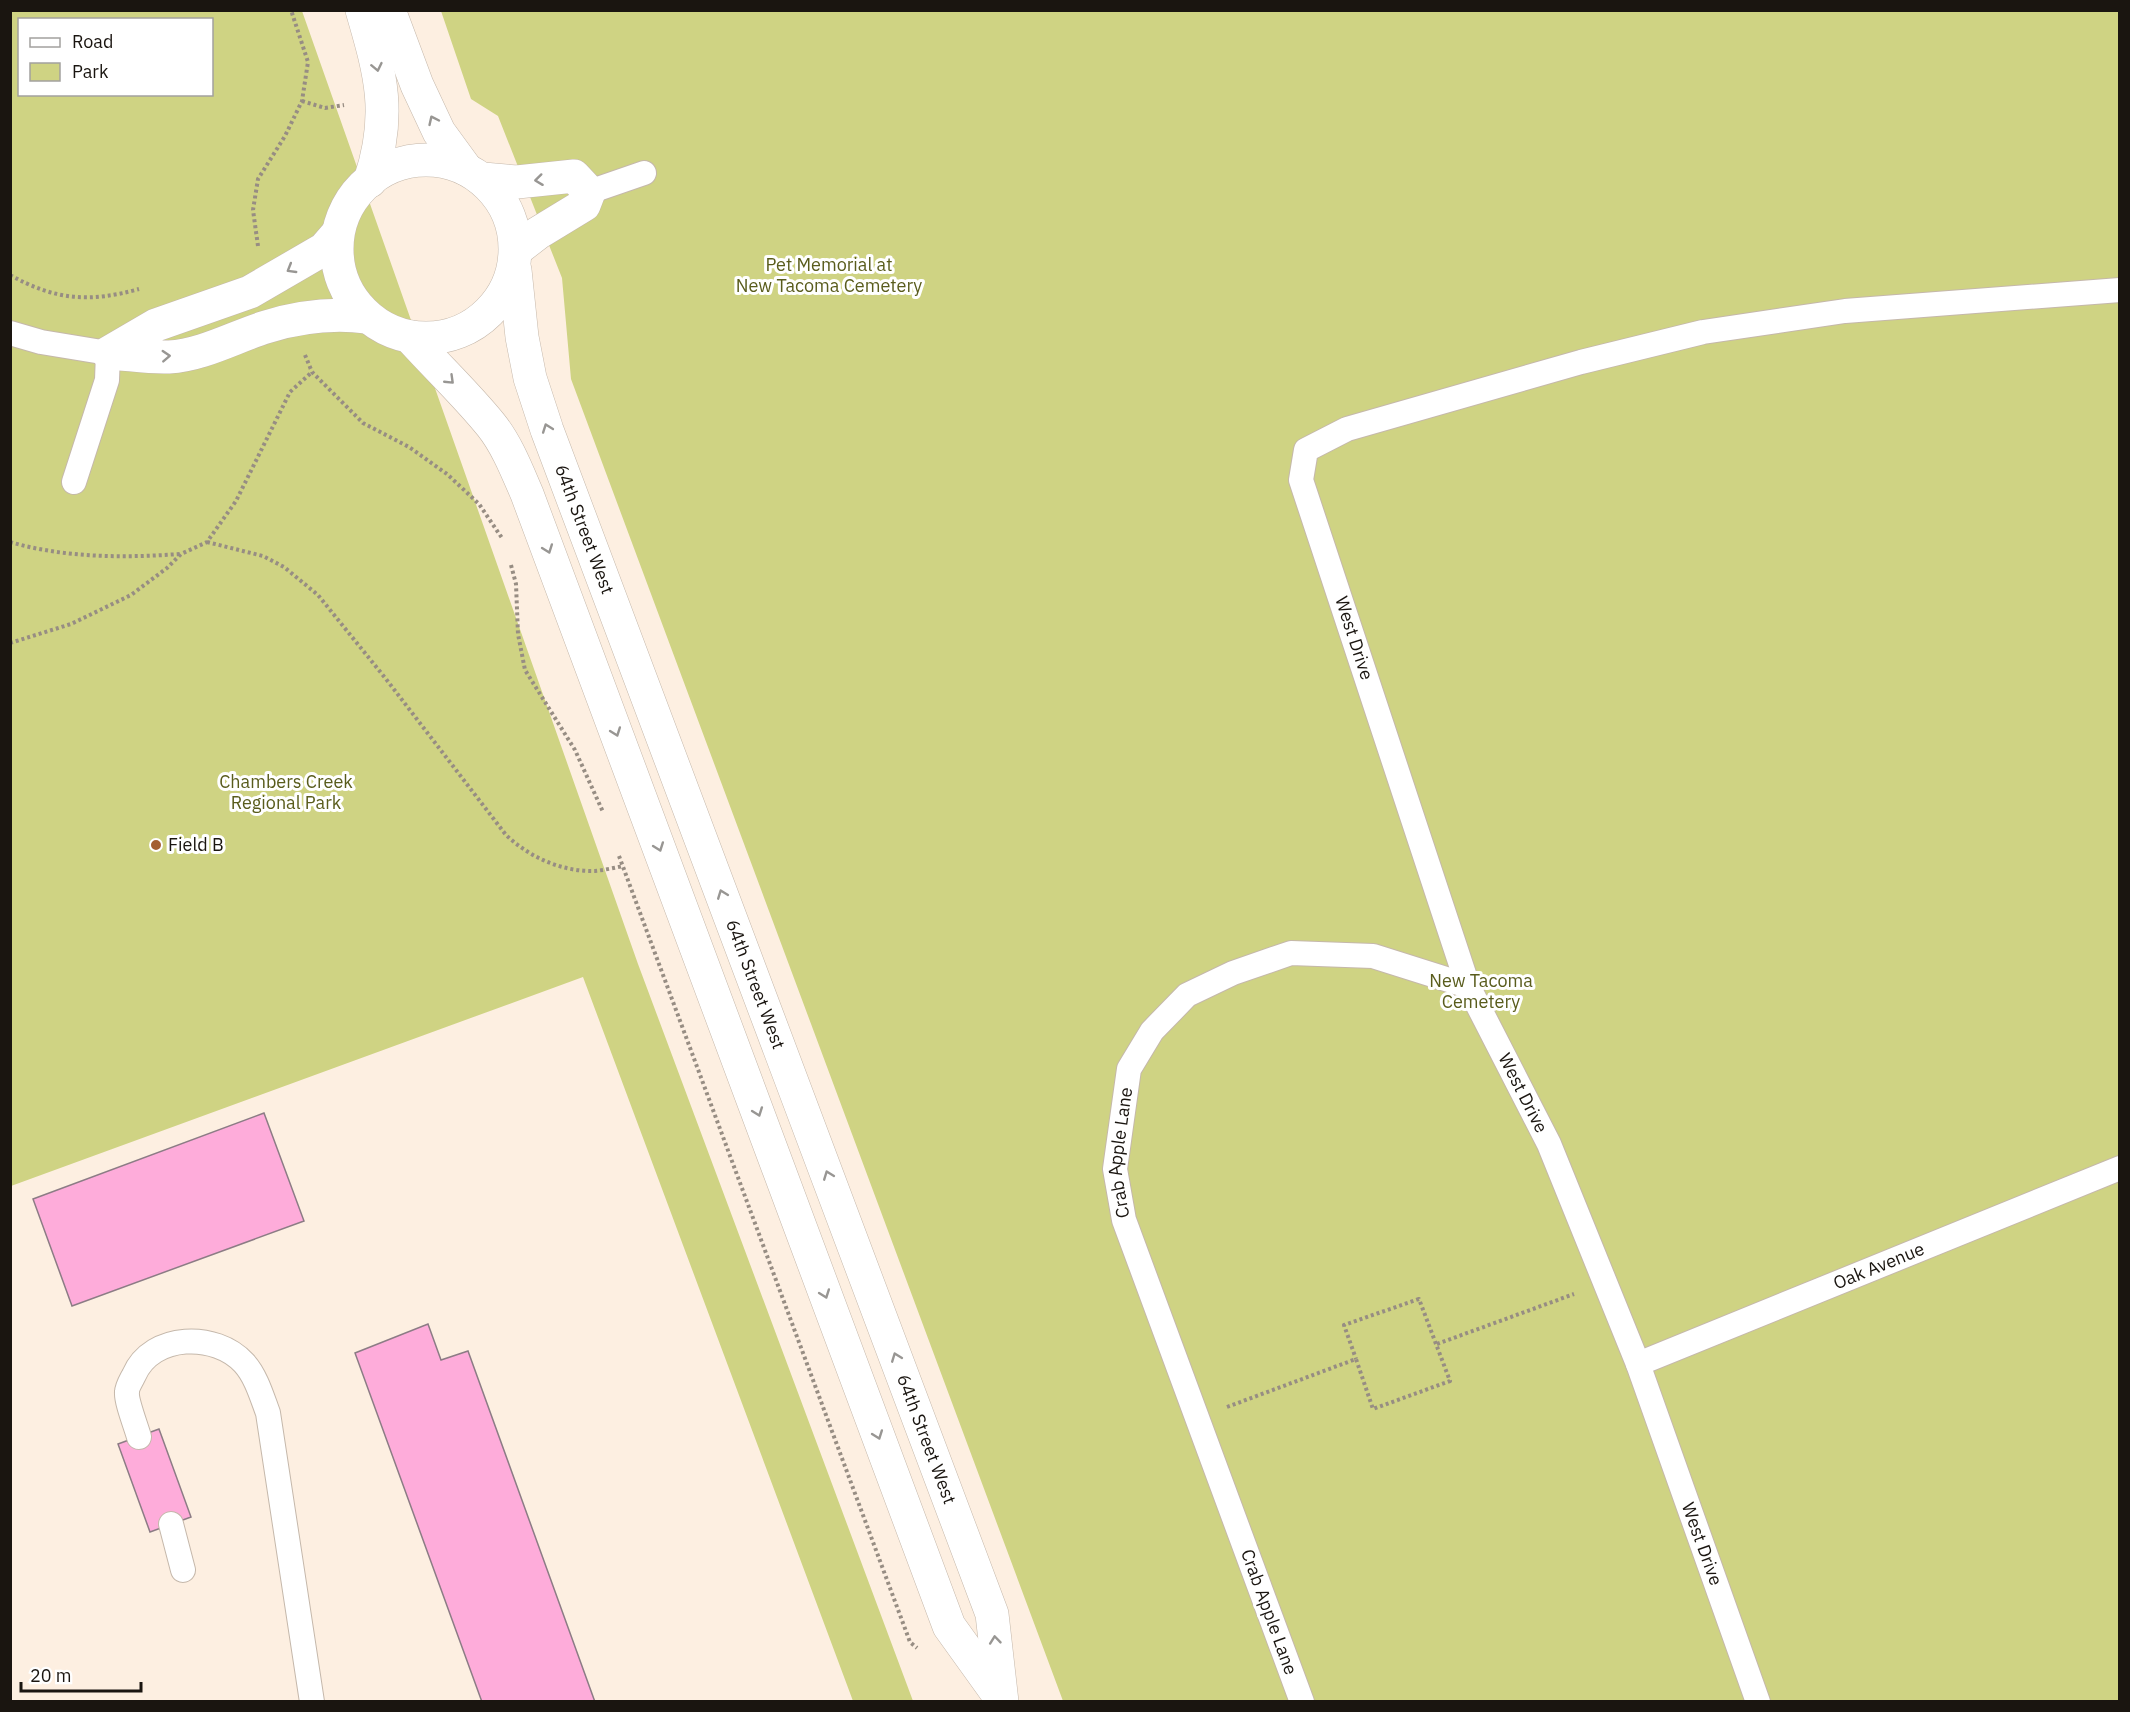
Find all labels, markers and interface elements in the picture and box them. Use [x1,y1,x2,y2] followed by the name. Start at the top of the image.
[18,18,213,96] legend
[72,30,113,53] text: Road
[72,60,109,83] text: Park
[370,62,383,72] one-way arrow
[429,115,441,126] one-way arrow
[535,173,544,186] one-way arrow
[736,253,922,297] park label: Pet Memorial at New Tacoma Cemetery
[287,262,297,273] one-way arrow
[162,349,171,362] one-way arrow
[442,372,453,383] one-way arrow
[541,423,554,434] one-way arrow
[550,461,620,597] street label: 64th Street West
[541,543,553,554] one-way arrow
[1330,593,1379,683] street label: West Drive
[609,725,621,736] one-way arrow
[219,770,353,814] park label: Chambers Creek Regional Park
[168,833,224,856] place label: Field B
[149,838,163,852] marker: Field B
[652,842,665,852] one-way arrow
[717,889,729,900] one-way arrow
[721,916,791,1052] street label: 64th Street West
[1429,969,1533,1013] park label: New Tacoma Cemetery
[1494,1049,1553,1137] street label: West Drive
[1102,1085,1137,1220] street label: Crab Apple Lane
[750,1106,763,1116] one-way arrow
[822,1170,835,1181] one-way arrow
[1830,1237,1928,1294] street label: Oak Avenue
[818,1289,831,1299] one-way arrow
[891,1353,903,1364] one-way arrow
[892,1371,962,1507] street label: 64th Street West
[870,1429,883,1440] one-way arrow
[1677,1499,1728,1589] street label: West Drive
[1236,1546,1303,1678] street label: Crab Apple Lane
[989,1635,1002,1644] one-way arrow
[21,1655,141,1693] scale bar
[30,1664,72,1687] text: 20 m

